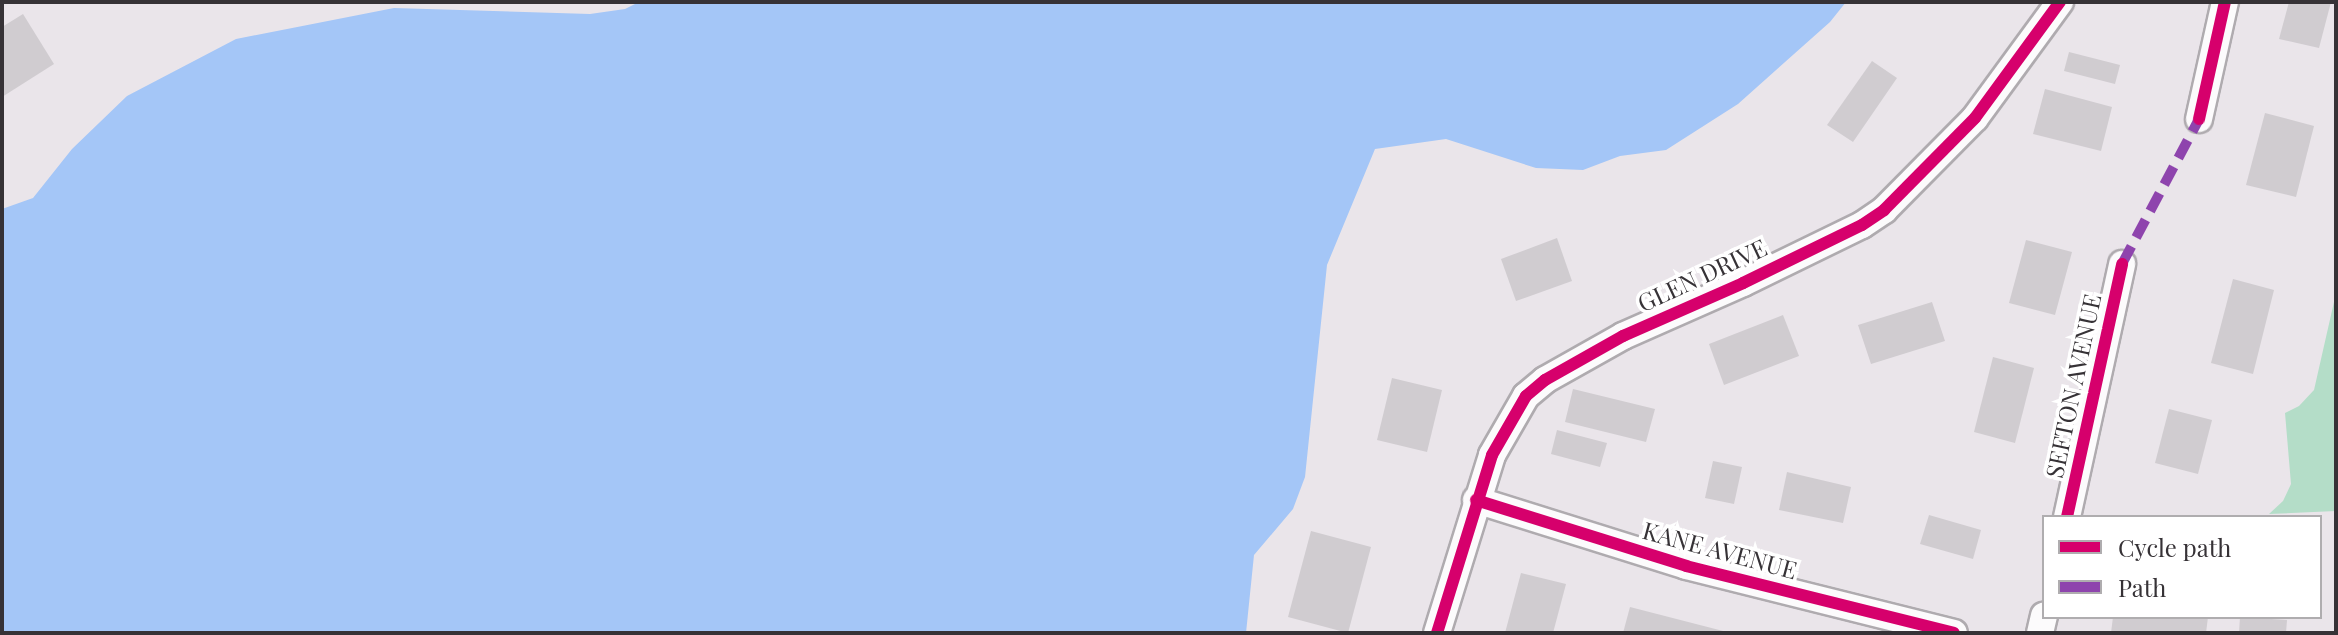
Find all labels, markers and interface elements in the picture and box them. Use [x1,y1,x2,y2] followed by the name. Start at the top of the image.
[1633,233,1771,317] street label: GLEN DRIVE
[2039,291,2107,481] street label: SEFTON AVENUE
[1639,515,1801,585] street label: KANE AVENUE
[2042,515,2322,619] legend
[2118,531,2231,563] text: Cycle path
[2118,571,2166,603] text: Path

